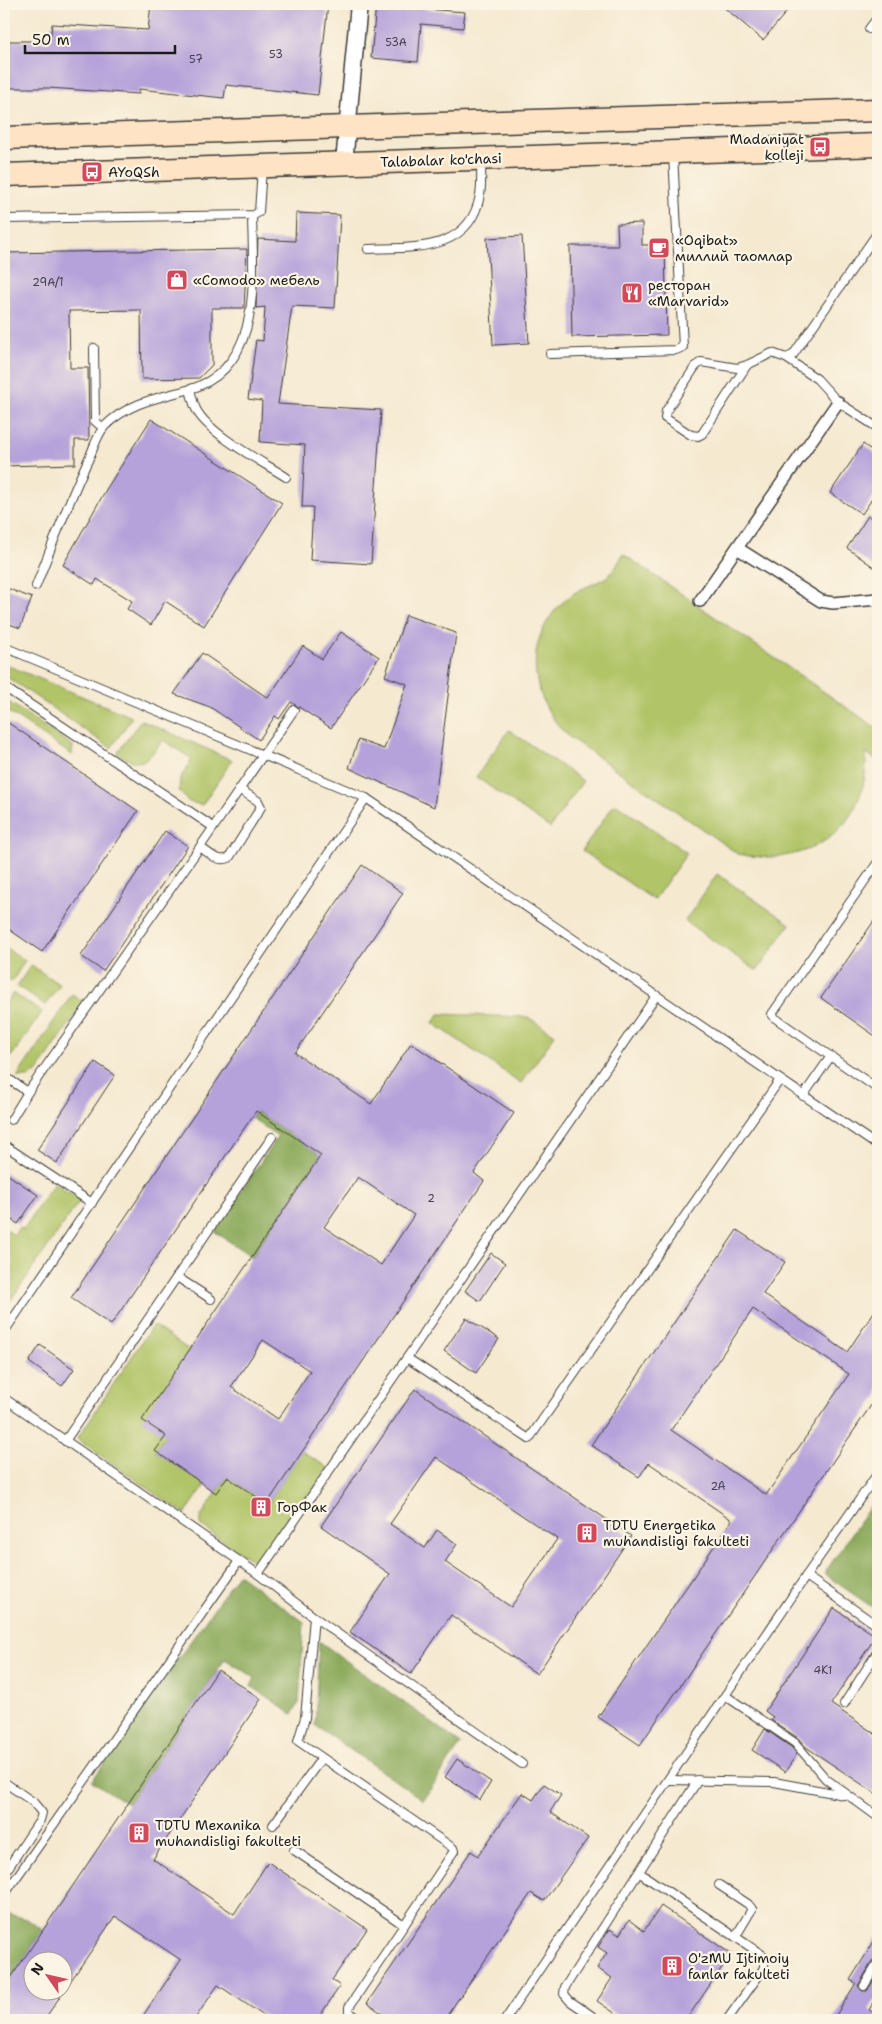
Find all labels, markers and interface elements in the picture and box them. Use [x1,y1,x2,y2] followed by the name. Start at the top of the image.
[25,22,175,54] scale bar
[32,30,70,50] text: 50 m
[385,35,407,50] house number: 53A
[269,47,283,62] house number: 53
[189,52,203,67] house number: 57
[730,130,804,164] place label: Madaniyat kolleji
[808,135,832,159] bus stop icon: Madaniyat kolleji
[380,149,502,171] street label: Talabalar ko'chasi
[80,160,104,184] bus stop icon: AYoQSh
[108,163,160,181] place label: AYoQSh
[675,231,793,265] place label: «Oqibat» миллий таомлар
[647,236,671,260] cafe icon: «Oqibat» миллий таомлар
[165,268,189,292] shop icon: «Comodo» мебель
[193,271,320,289] place label: «Comodo» мебель
[32,275,64,290] house number: 29A/1
[648,276,729,310] place label: ресторан «Marvarid»
[620,281,644,305] restaurant icon: ресторан «Marvarid»
[427,1191,435,1206] house number: 2
[710,1479,726,1494] house number: 2A
[249,1495,273,1519] building icon: ГорФак
[277,1498,328,1516] place label: ГорФак
[603,1516,749,1550] place label: TDTU Energetika muhandisligi fakulteti
[575,1521,599,1545] building icon: TDTU Energetika muhandisligi fakulteti
[814,1663,832,1678] house number: 4K1
[155,1816,301,1850] place label: TDTU Mexanika muhandisligi fakulteti
[127,1821,151,1845] building icon: TDTU Mexanika muhandisligi fakulteti
[688,1949,790,1983] place label: O'zMU Ijtimoiy fanlar fakulteti
[22,1952,72,2002] north arrow
[660,1954,684,1978] building icon: O'zMU Ijtimoiy fanlar fakulteti
[27,1959,48,1978] text: N

